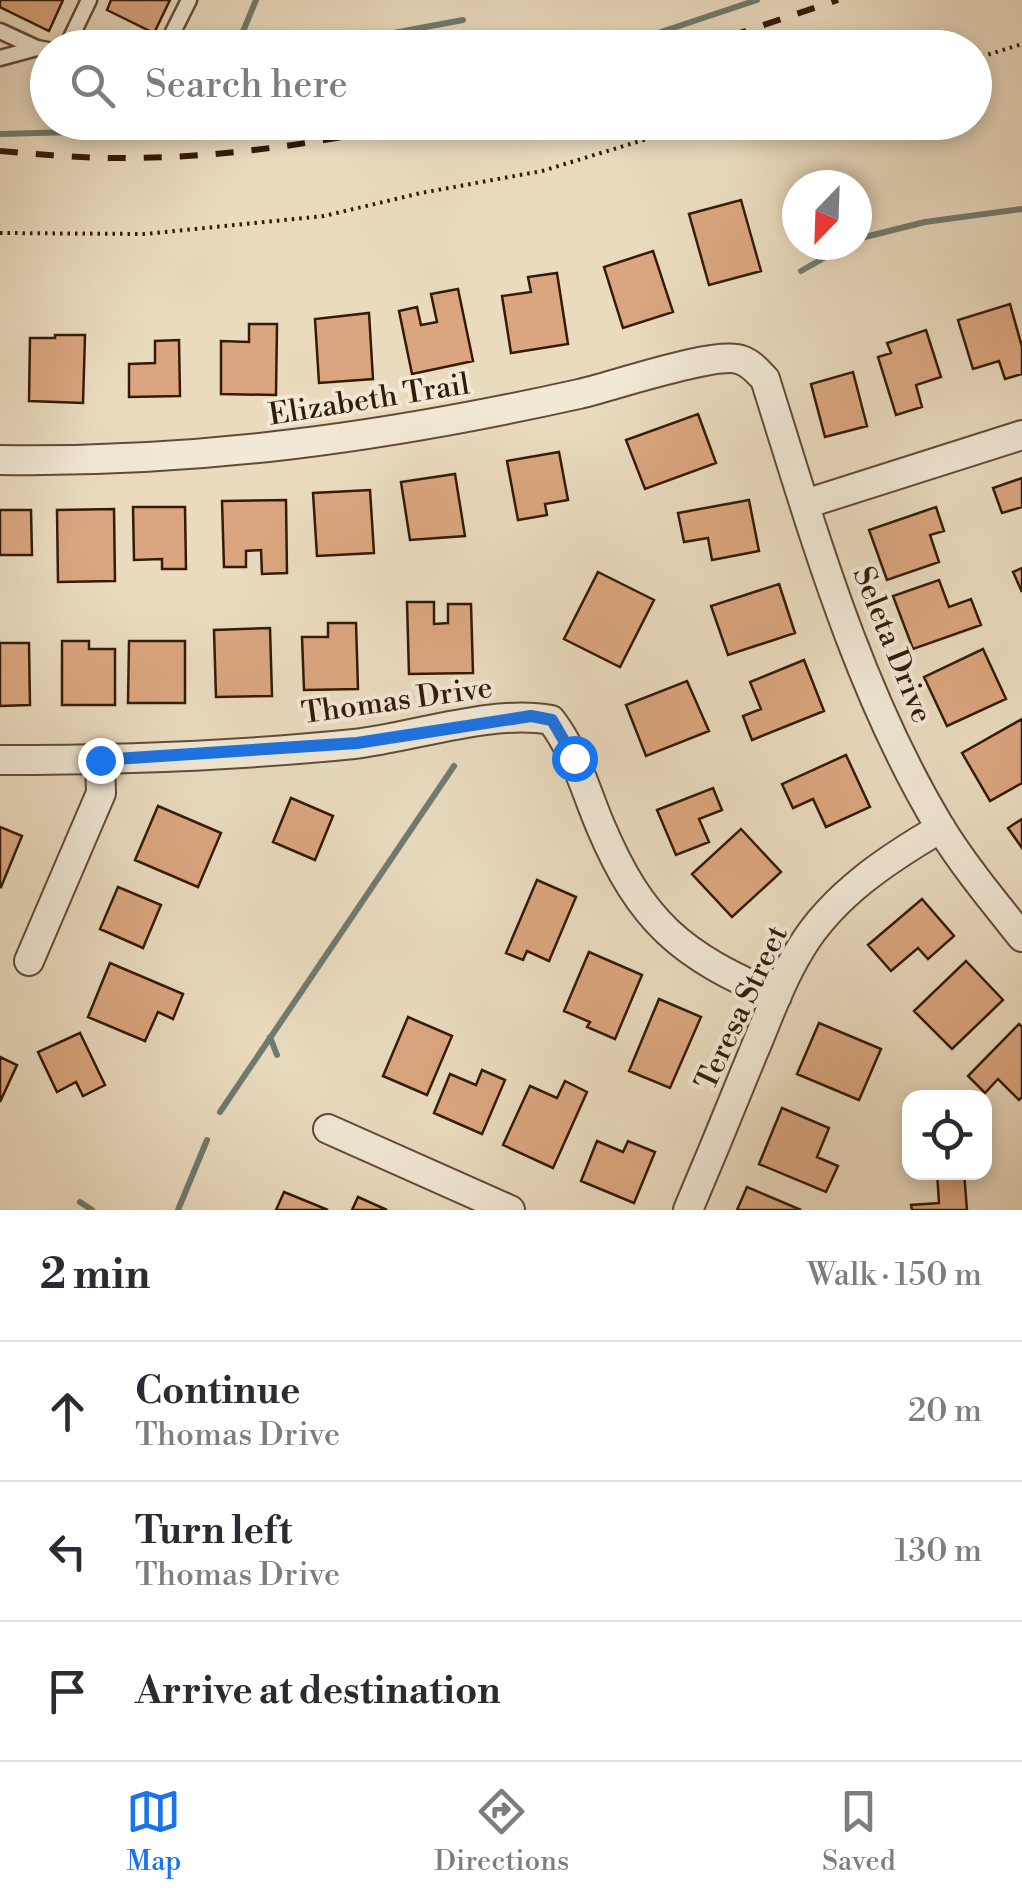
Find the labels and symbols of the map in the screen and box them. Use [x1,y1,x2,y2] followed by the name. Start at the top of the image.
[782,170,872,260] north arrow
[266,365,472,435] street label: Elizabeth Trail
[843,561,941,729] street label: Seleta Drive
[299,669,495,733] street label: Thomas Drive
[552,736,598,782] route start
[78,738,124,784] route end
[687,919,797,1096] street label: Teresa Street

